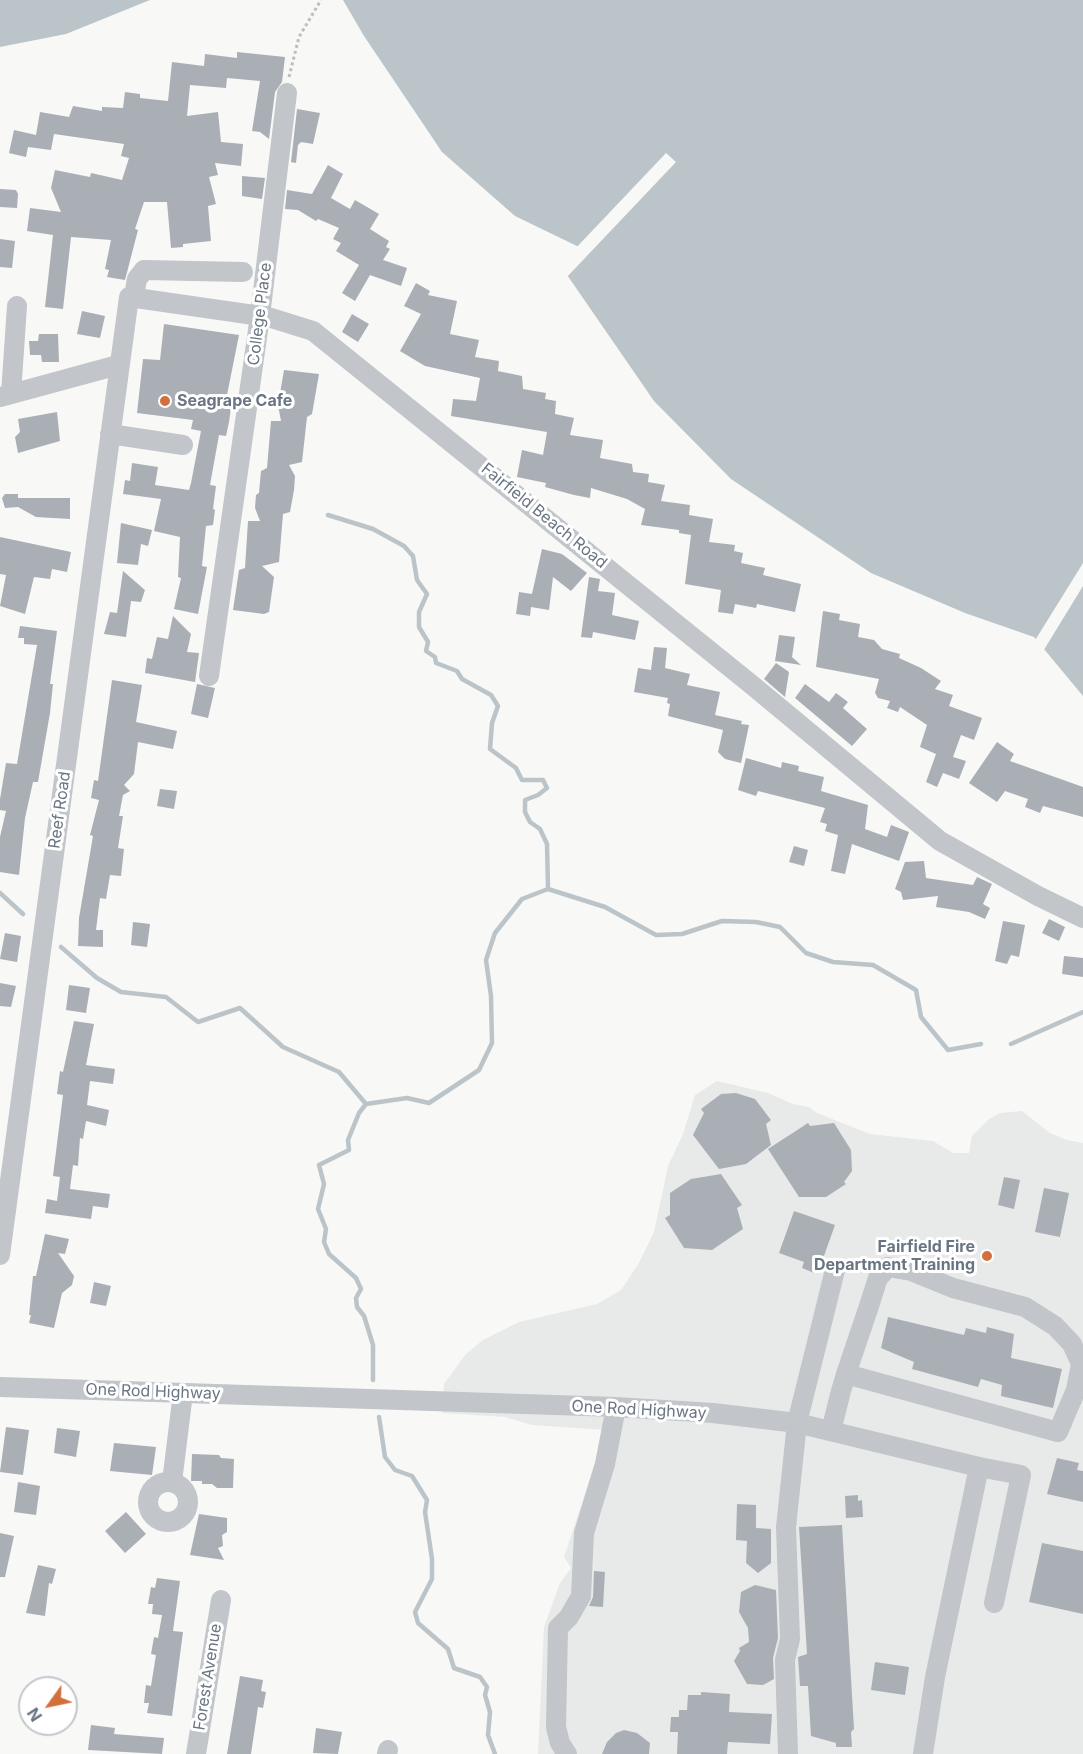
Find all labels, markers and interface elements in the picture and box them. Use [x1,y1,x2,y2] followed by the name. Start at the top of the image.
[244,261,276,367] street label: College Place
[177,391,292,411] place label: Seagrape Cafe
[158,394,172,408] marker: Seagrape Cafe
[477,459,611,573] street label: Fairfield Beach Road
[45,770,75,850] street label: Reef Road
[814,1237,975,1275] place label: Fairfield Fire Department Training
[980,1249,994,1263] marker: Fairfield Fire Department Training
[85,1380,221,1404] street label: One Rod Highway
[571,1397,707,1423] street label: One Rod Highway
[190,1622,226,1732] street label: Forest Avenue
[18,1676,78,1736] north arrow
[23,1704,46,1725] text: N

